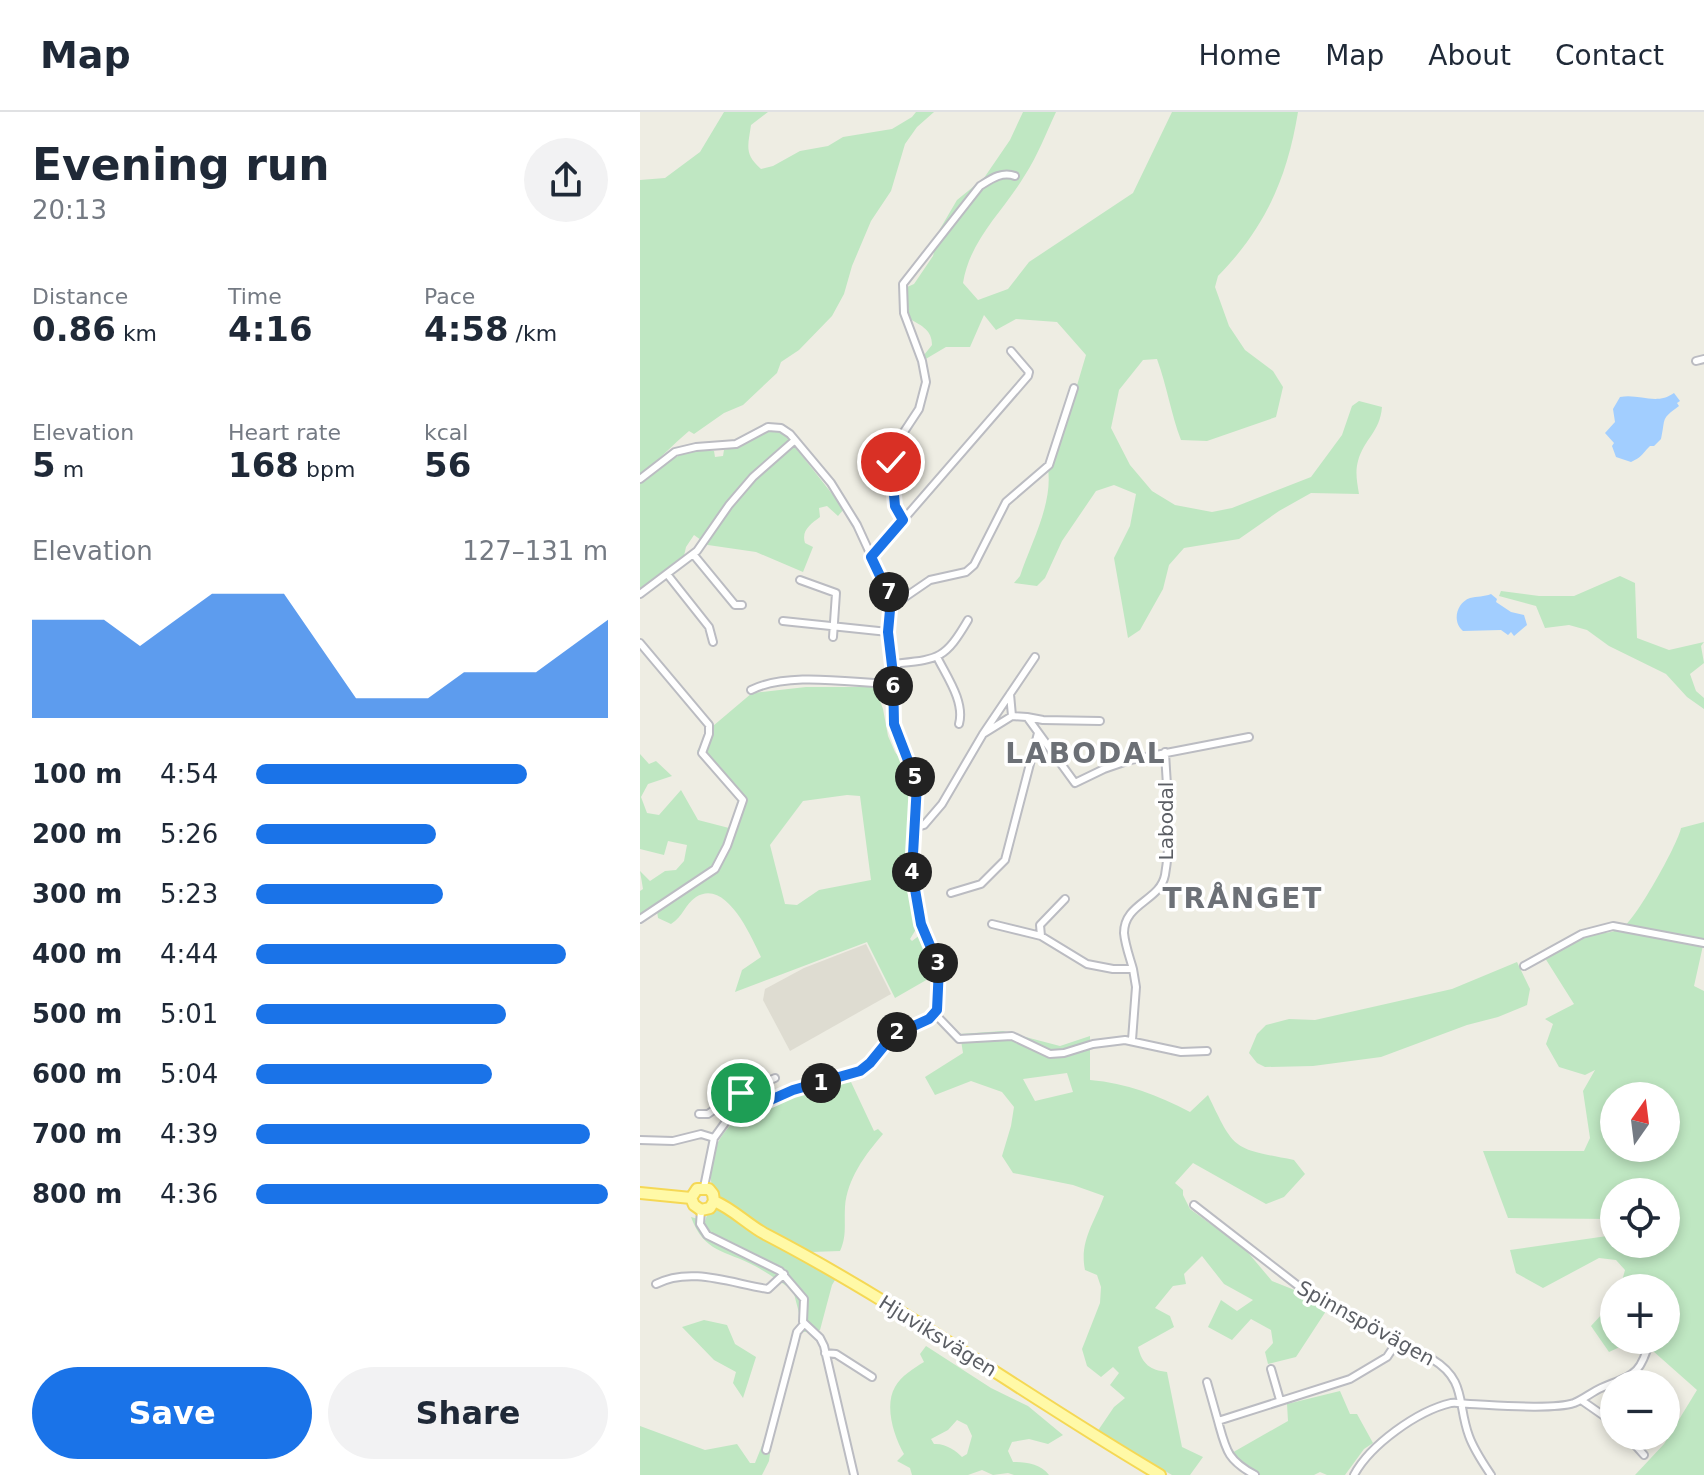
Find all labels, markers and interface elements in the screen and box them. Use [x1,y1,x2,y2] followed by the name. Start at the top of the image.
[40,33,131,77] text: Map
[1198,39,1281,72] text: Home
[1325,39,1384,72] text: Map
[1428,39,1511,72] text: About
[1555,39,1664,72] text: Contact
[524,138,608,222] button: share
[32,139,329,190] text: Evening run
[32,195,107,225] text: 20:13
[32,284,128,309] text: Distance
[228,284,282,309] text: Time
[424,284,475,309] text: Pace
[32,309,116,349] text: 0.86
[228,309,313,349] text: 4:16
[424,309,509,349] text: 4:58
[116,321,157,346] text: km
[509,321,557,346] text: /km
[32,420,134,445] text: Elevation
[228,420,341,445] text: Heart rate
[424,420,468,445] text: kcal
[857,428,925,496] pin
[869,440,913,484] icon: check
[32,445,56,485] text: 5
[228,445,299,485] text: 168
[424,445,471,485] text: 56
[56,457,84,482] text: m
[299,457,355,482] text: bpm
[32,536,153,566] text: Elevation
[462,536,608,566] text: 127–131 m
[869,572,909,612] pin: 7
[881,579,897,604] text: 7
[873,666,913,706] pin: 6
[885,673,901,698] text: 6
[1005,737,1167,770] district label: LABODAL
[895,757,935,797] pin: 5
[32,759,122,789] text: 100 m
[160,759,218,789] text: 4:54
[907,764,923,789] text: 5
[1154,782,1178,860] street label: Labodal
[32,819,122,849] text: 200 m
[160,819,218,849] text: 5:26
[892,852,932,892] pin: 4
[904,859,920,884] text: 4
[32,879,122,909] text: 300 m
[160,879,218,909] text: 5:23
[1163,881,1323,915] district label: TRÅNGET
[32,939,122,969] text: 400 m
[160,939,218,969] text: 4:44
[918,943,958,983] pin: 3
[930,950,946,975] text: 3
[32,999,122,1029] text: 500 m
[160,999,218,1029] text: 5:01
[877,1012,917,1052] pin: 2
[889,1019,905,1044] text: 2
[32,1059,122,1089] text: 600 m
[160,1059,218,1089] text: 5:04
[707,1059,775,1127] pin
[801,1063,841,1103] pin: 1
[813,1070,829,1095] text: 1
[719,1071,763,1115] icon: arrive
[1600,1082,1680,1162] north arrow
[1600,1082,1680,1450] map controls
[32,1119,122,1149] text: 700 m
[160,1119,218,1149] text: 4:39
[1600,1178,1680,1258] button: locate
[32,1179,122,1209] text: 800 m
[160,1179,218,1209] text: 4:36
[1600,1274,1680,1354] button: +
[1293,1275,1439,1371] street label: Spinnspövägen
[875,1290,1001,1382] street label: Hjuviksvägen
[32,1367,312,1459] button: Save
[328,1367,608,1459] button: Share
[1600,1370,1680,1450] button: −

